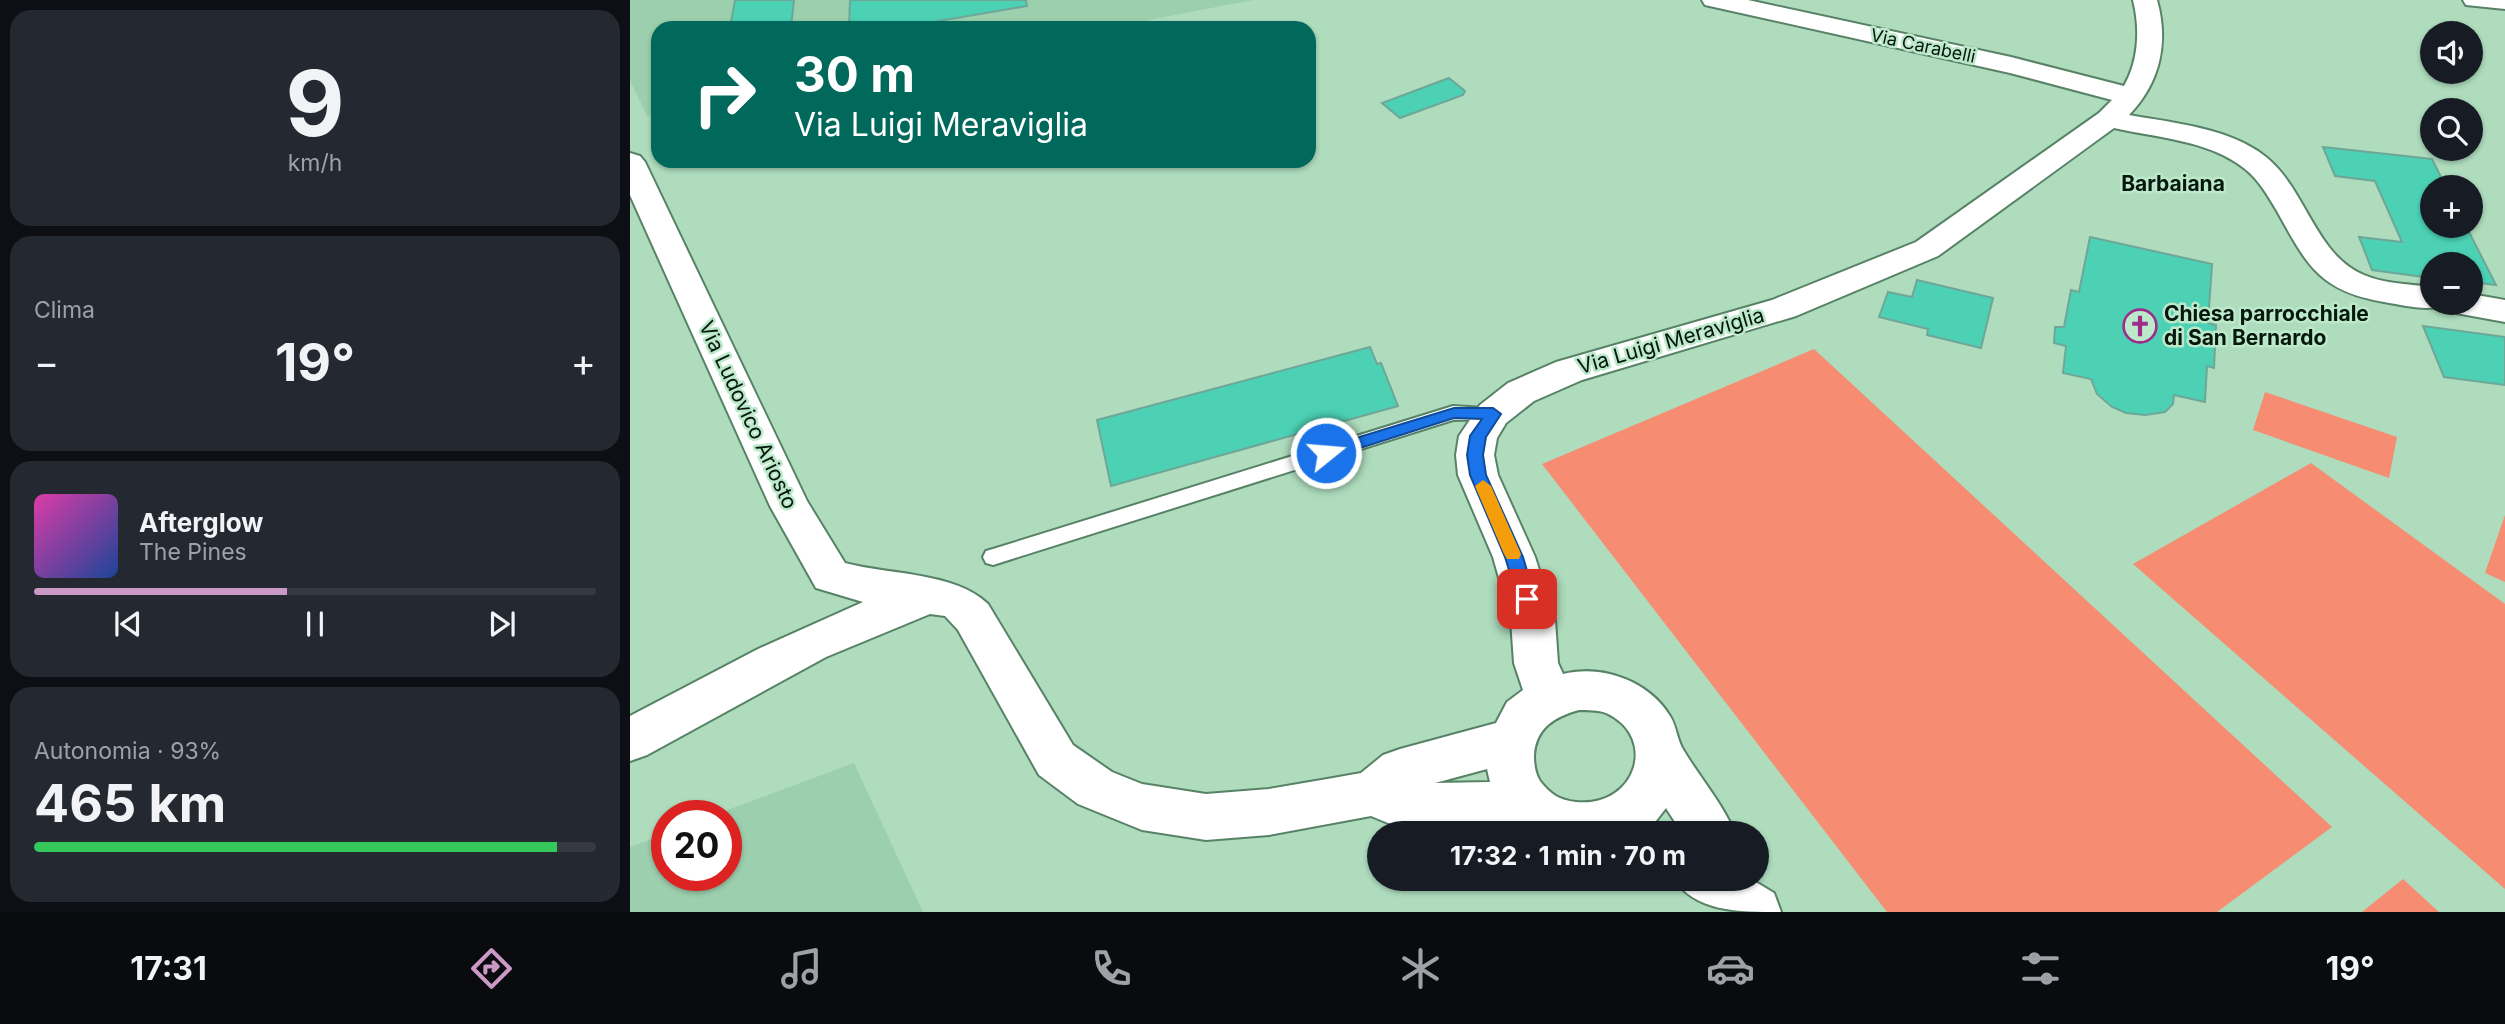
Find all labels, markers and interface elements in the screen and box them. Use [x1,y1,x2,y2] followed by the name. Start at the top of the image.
[2420,21,2483,315] map controls
[2420,21,2483,84] button: sound
[1869,24,1977,67] street label: Via Carabelli
[794,45,915,104] text: 30 m
[285,48,345,158] text: 9
[679,49,770,140] icon: right
[2420,98,2483,161] button: search
[794,105,1088,144] text: Via Luigi Meraviglia
[288,149,342,177] text: km/h
[2121,171,2225,196] district label: Barbaiana
[2420,175,2483,238] button: +
[2420,252,2483,315] button: −
[34,296,95,324] text: Clima
[2164,301,2369,350] place label: Chiesa parrocchiale di San Bernardo
[1575,302,1767,379] street label: Via Luigi Meraviglia
[2121,307,2159,345] church icon: Chiesa parrocchiale di San Bernardo
[694,317,803,513] street label: Via Ludovico Ariosto
[275,331,355,394] text: 19°
[34,339,59,385] text: −
[571,339,596,385] text: +
[1289,416,1363,490] position arrow
[139,507,263,538] text: Afterglow
[139,538,247,566] text: The Pines
[1497,569,1557,629] pin
[1508,580,1546,618] icon: arrive
[109,605,147,643] icon: previous
[296,605,334,643] icon: pause
[483,605,521,643] icon: next
[34,737,221,765] text: Autonomia · 93%
[34,772,226,835] text: 465 km
[651,800,742,891] speed limit sign: 20
[1450,840,1686,871] text: 17:32 · 1 min · 70 m
[467,944,516,993] icon: directions
[777,944,826,993] icon: music
[1087,944,1136,993] icon: phone
[1396,944,1445,993] icon: climate
[1706,944,1755,993] icon: car
[2016,944,2065,993] icon: filters
[130,949,207,988] text: 17:31
[2325,949,2375,988] text: 19°

